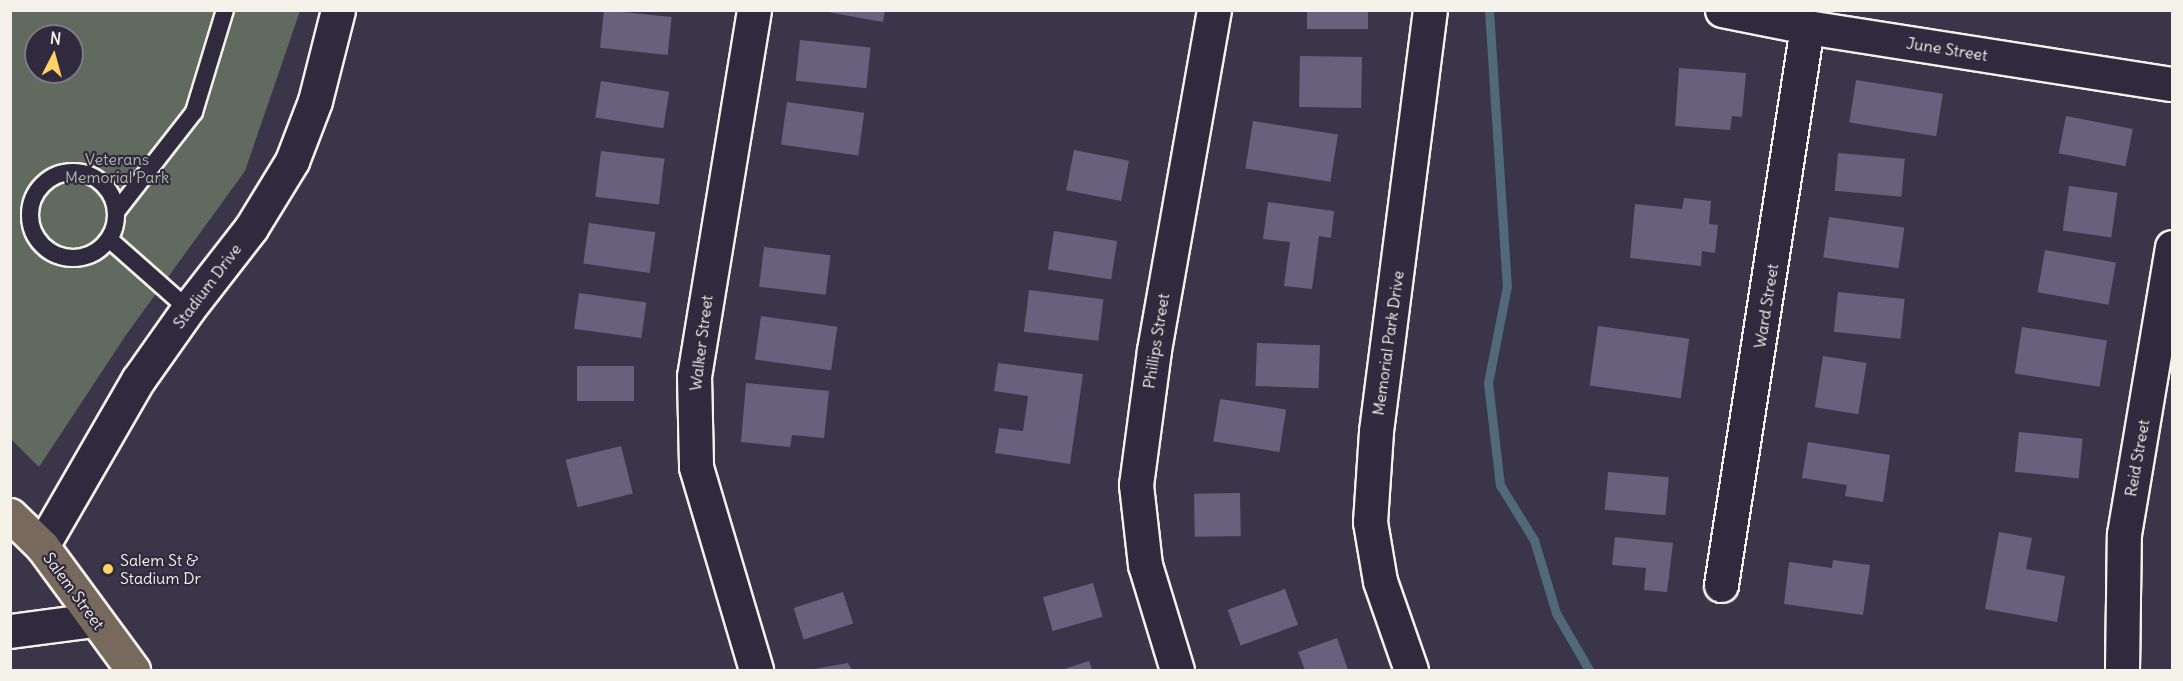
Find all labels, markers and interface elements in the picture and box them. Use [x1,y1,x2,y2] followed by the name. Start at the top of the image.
[24,24,84,84] north arrow
[49,28,62,49] text: N
[1905,33,1989,65] street label: June Street
[65,149,169,187] park label: Veterans Memorial Park
[169,240,245,332] street label: Stadium Drive
[1750,262,1782,350] street label: Ward Street
[1368,269,1408,417] street label: Memorial Park Drive
[1139,292,1173,390] street label: Phillips Street
[686,294,716,392] street label: Walker Street
[2121,418,2153,498] street label: Reid Street
[40,549,108,633] street label: Salem Street
[120,550,201,588] place label: Salem St & Stadium Dr
[101,562,115,576] marker: Salem St & Stadium Dr

